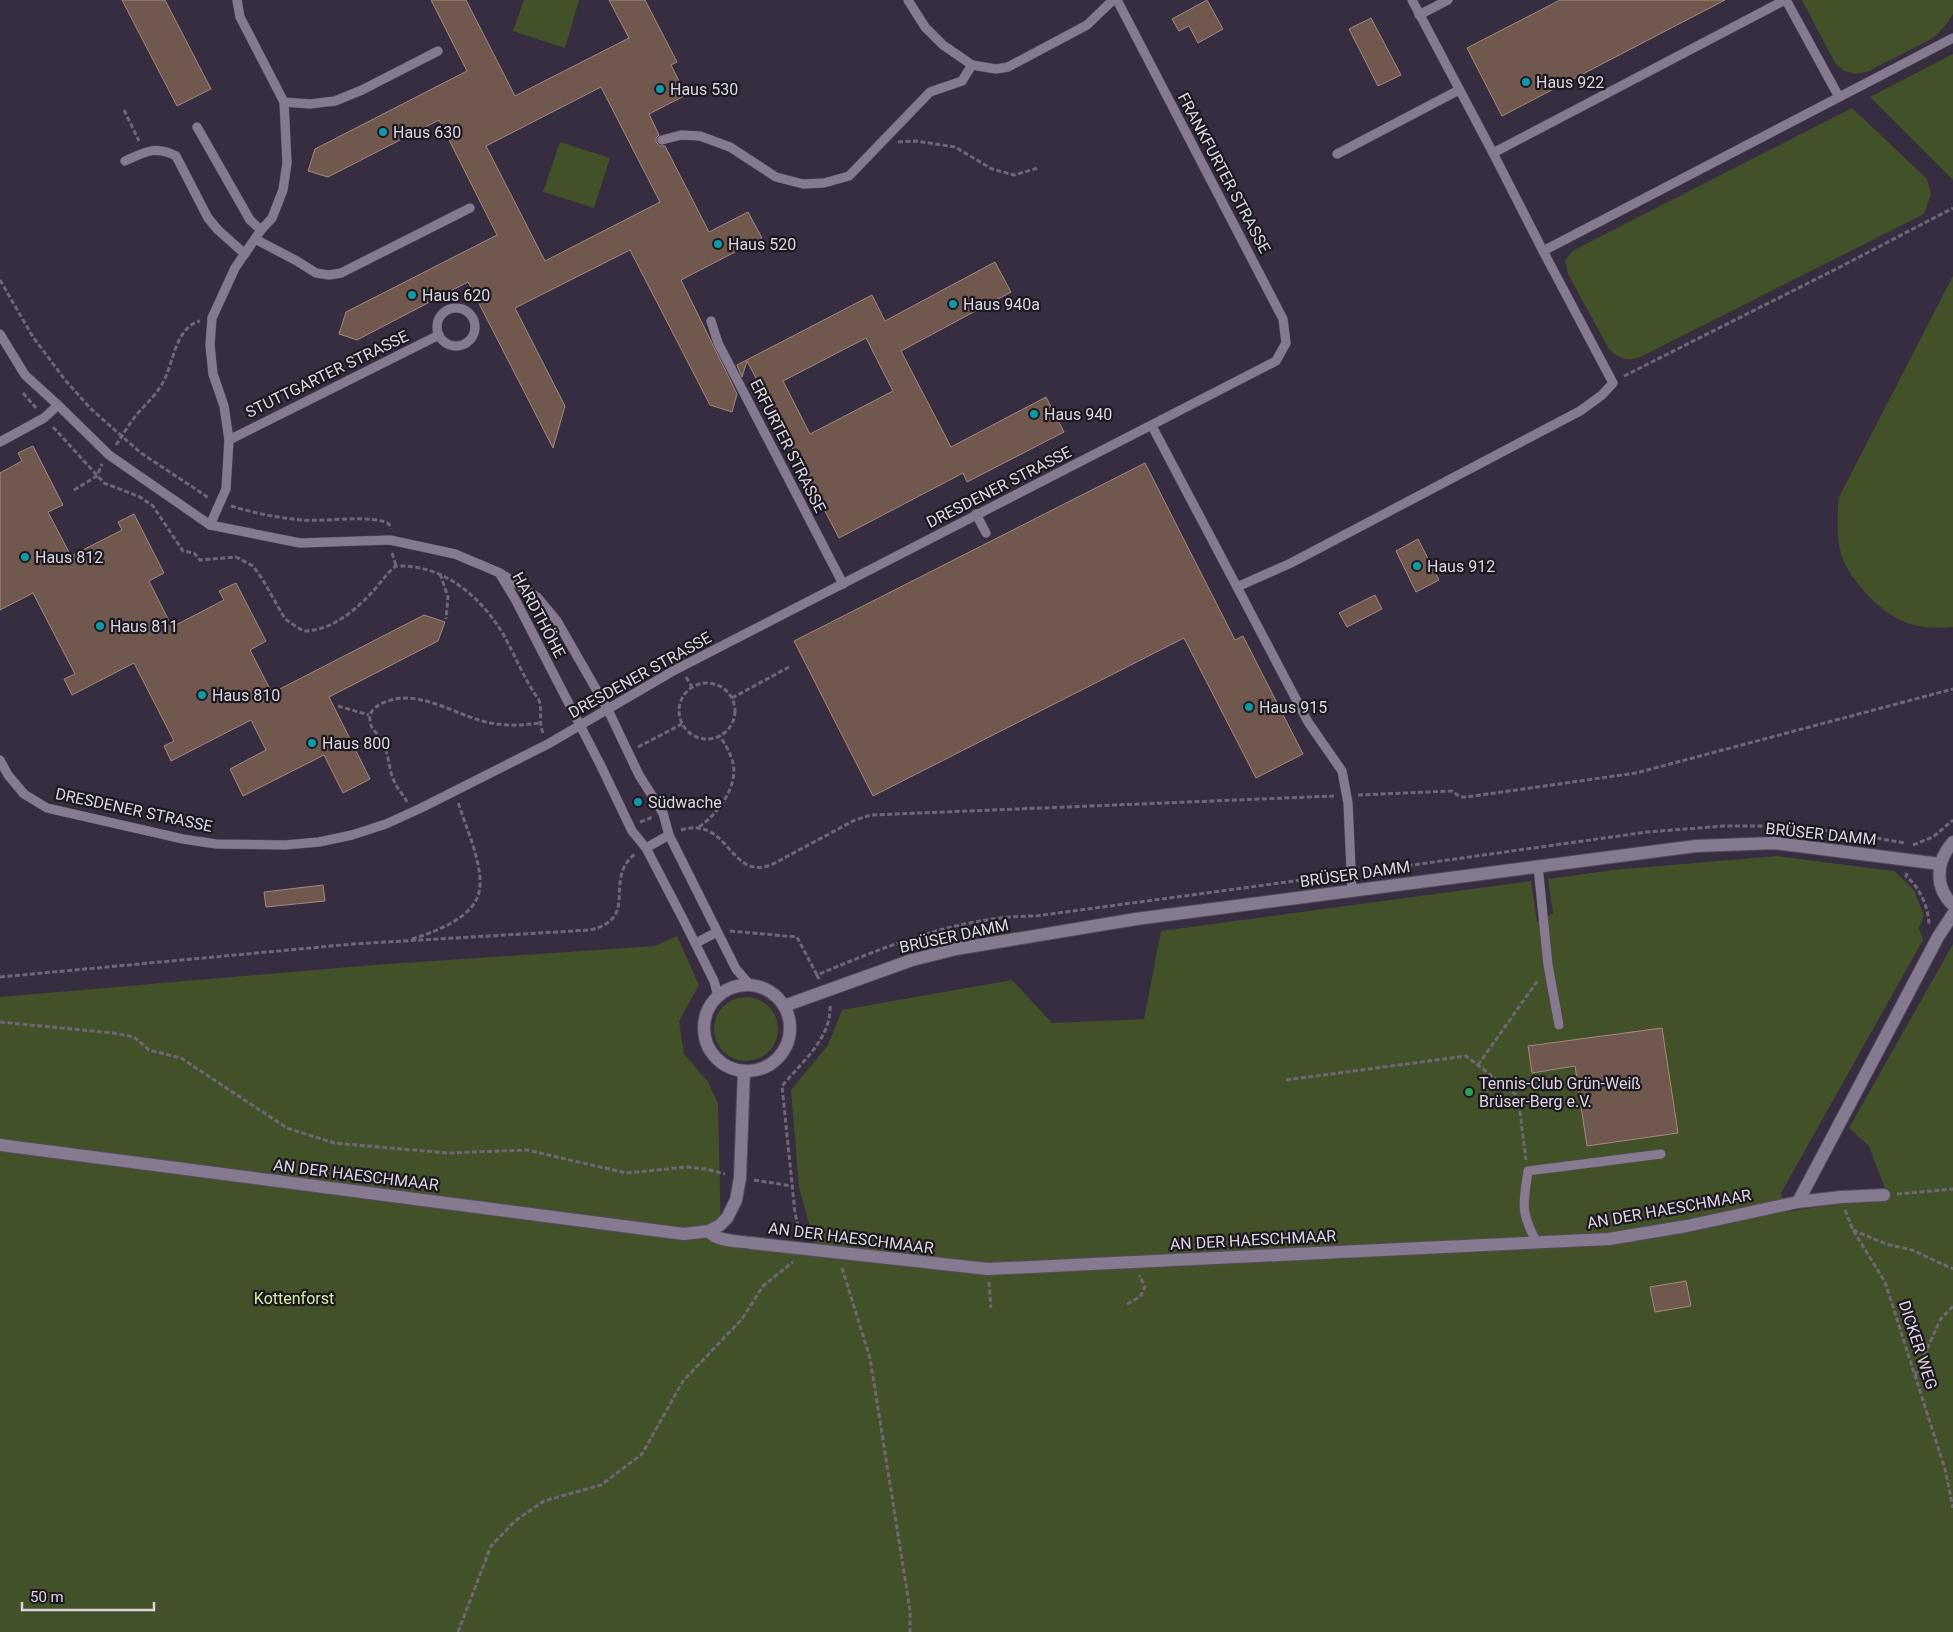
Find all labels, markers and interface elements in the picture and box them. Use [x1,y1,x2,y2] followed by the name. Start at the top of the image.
[1536,73,1604,92] place label: Haus 922
[1520,76,1532,88] marker: Haus 922
[670,80,738,99] place label: Haus 530
[654,83,666,95] marker: Haus 530
[1174,90,1274,256] street label: FRANKFURTER STRASSE
[393,123,461,142] place label: Haus 630
[377,126,389,138] marker: Haus 630
[728,235,796,254] place label: Haus 520
[712,238,724,250] marker: Haus 520
[422,286,490,305] place label: Haus 620
[406,289,418,301] marker: Haus 620
[963,295,1040,314] place label: Haus 940a
[947,298,959,310] marker: Haus 940a
[242,326,412,422] street label: STUTTGARTER STRASSE
[746,376,830,516] street label: ERFURTER STRASSE
[1044,405,1112,424] place label: Haus 940
[1028,408,1040,420] marker: Haus 940
[923,442,1075,532] street label: DRESDENER STRASSE
[35,548,103,567] place label: Haus 812
[19,551,31,563] marker: Haus 812
[1427,557,1495,576] place label: Haus 912
[1411,560,1423,572] marker: Haus 912
[508,569,570,661] street label: HARDTHÖHE
[110,617,178,636] place label: Haus 811
[94,620,106,632] marker: Haus 811
[565,628,715,722] street label: DRESDENER STRASSE
[212,686,280,705] place label: Haus 810
[196,689,208,701] marker: Haus 810
[1259,698,1327,717] place label: Haus 915
[1243,701,1255,713] marker: Haus 915
[322,734,390,753] place label: Haus 800
[306,737,318,749] marker: Haus 800
[54,784,214,836] street label: DRESDENER STRASSE
[648,793,722,812] place label: Südwache
[632,796,644,808] marker: Südwache
[1765,819,1877,849] street label: BRÜSER DAMM
[1299,857,1411,891] street label: BRÜSER DAMM
[898,915,1010,957] street label: BRÜSER DAMM
[1479,1074,1641,1111] place label: Tennis-Club Grün-Weiß Brüser-Berg e.V.
[1463,1086,1475,1098] marker: Tennis-Club Grün-Weiß Brüser-Berg e.V.
[272,1155,440,1195] street label: AN DER HAESCHMAAR
[1585,1185,1753,1233] street label: AN DER HAESCHMAAR
[767,1218,935,1258] street label: AN DER HAESCHMAAR
[1169,1226,1337,1254] street label: AN DER HAESCHMAAR
[254,1289,334,1308] park label: Kottenforst
[1895,1298,1941,1392] street label: DICKER WEG
[22,1580,155,1612] scale bar
[30,1588,64,1606] text: 50 m

